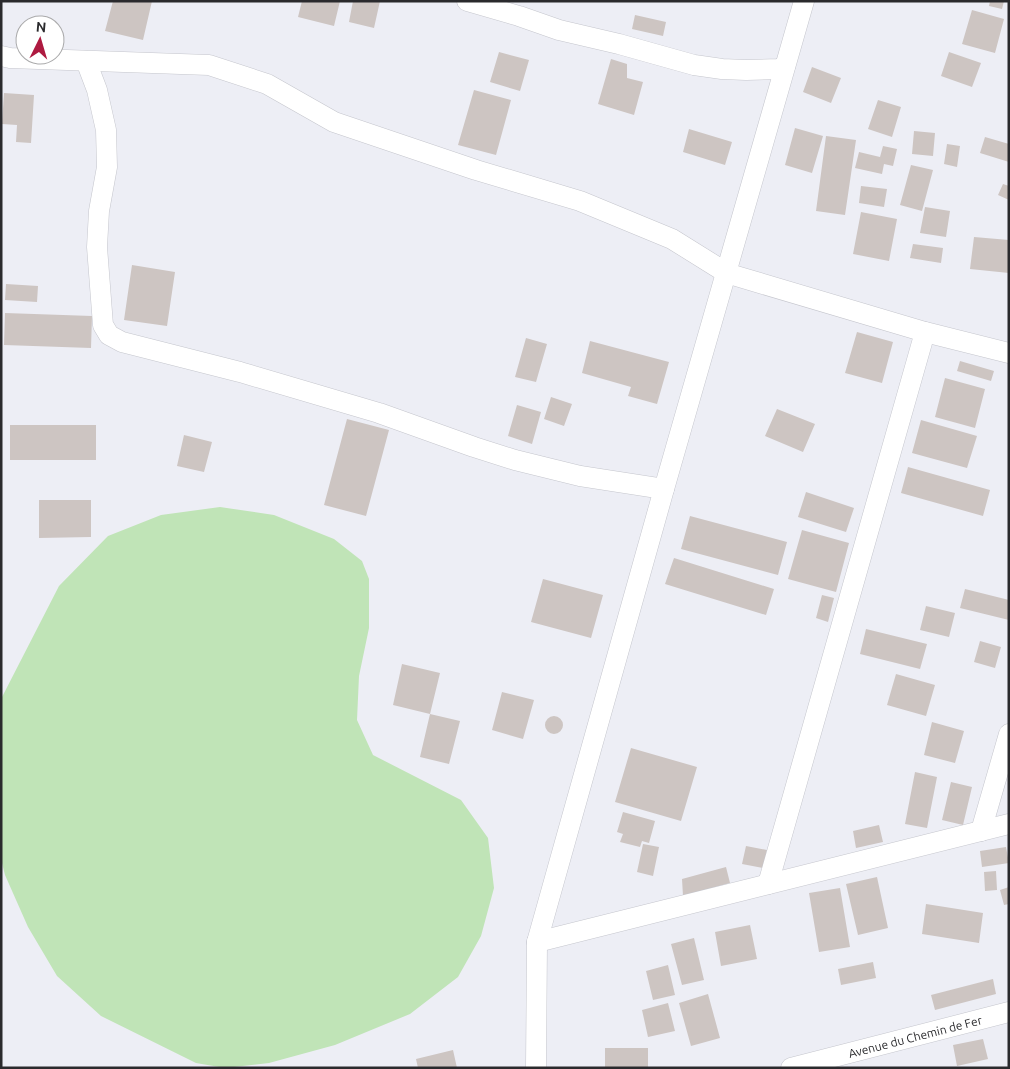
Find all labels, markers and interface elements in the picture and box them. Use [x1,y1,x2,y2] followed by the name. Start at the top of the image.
[15,15,65,65] north arrow
[35,19,47,35] text: N
[847,1013,984,1060] street label: Avenue du Chemin de Fer

